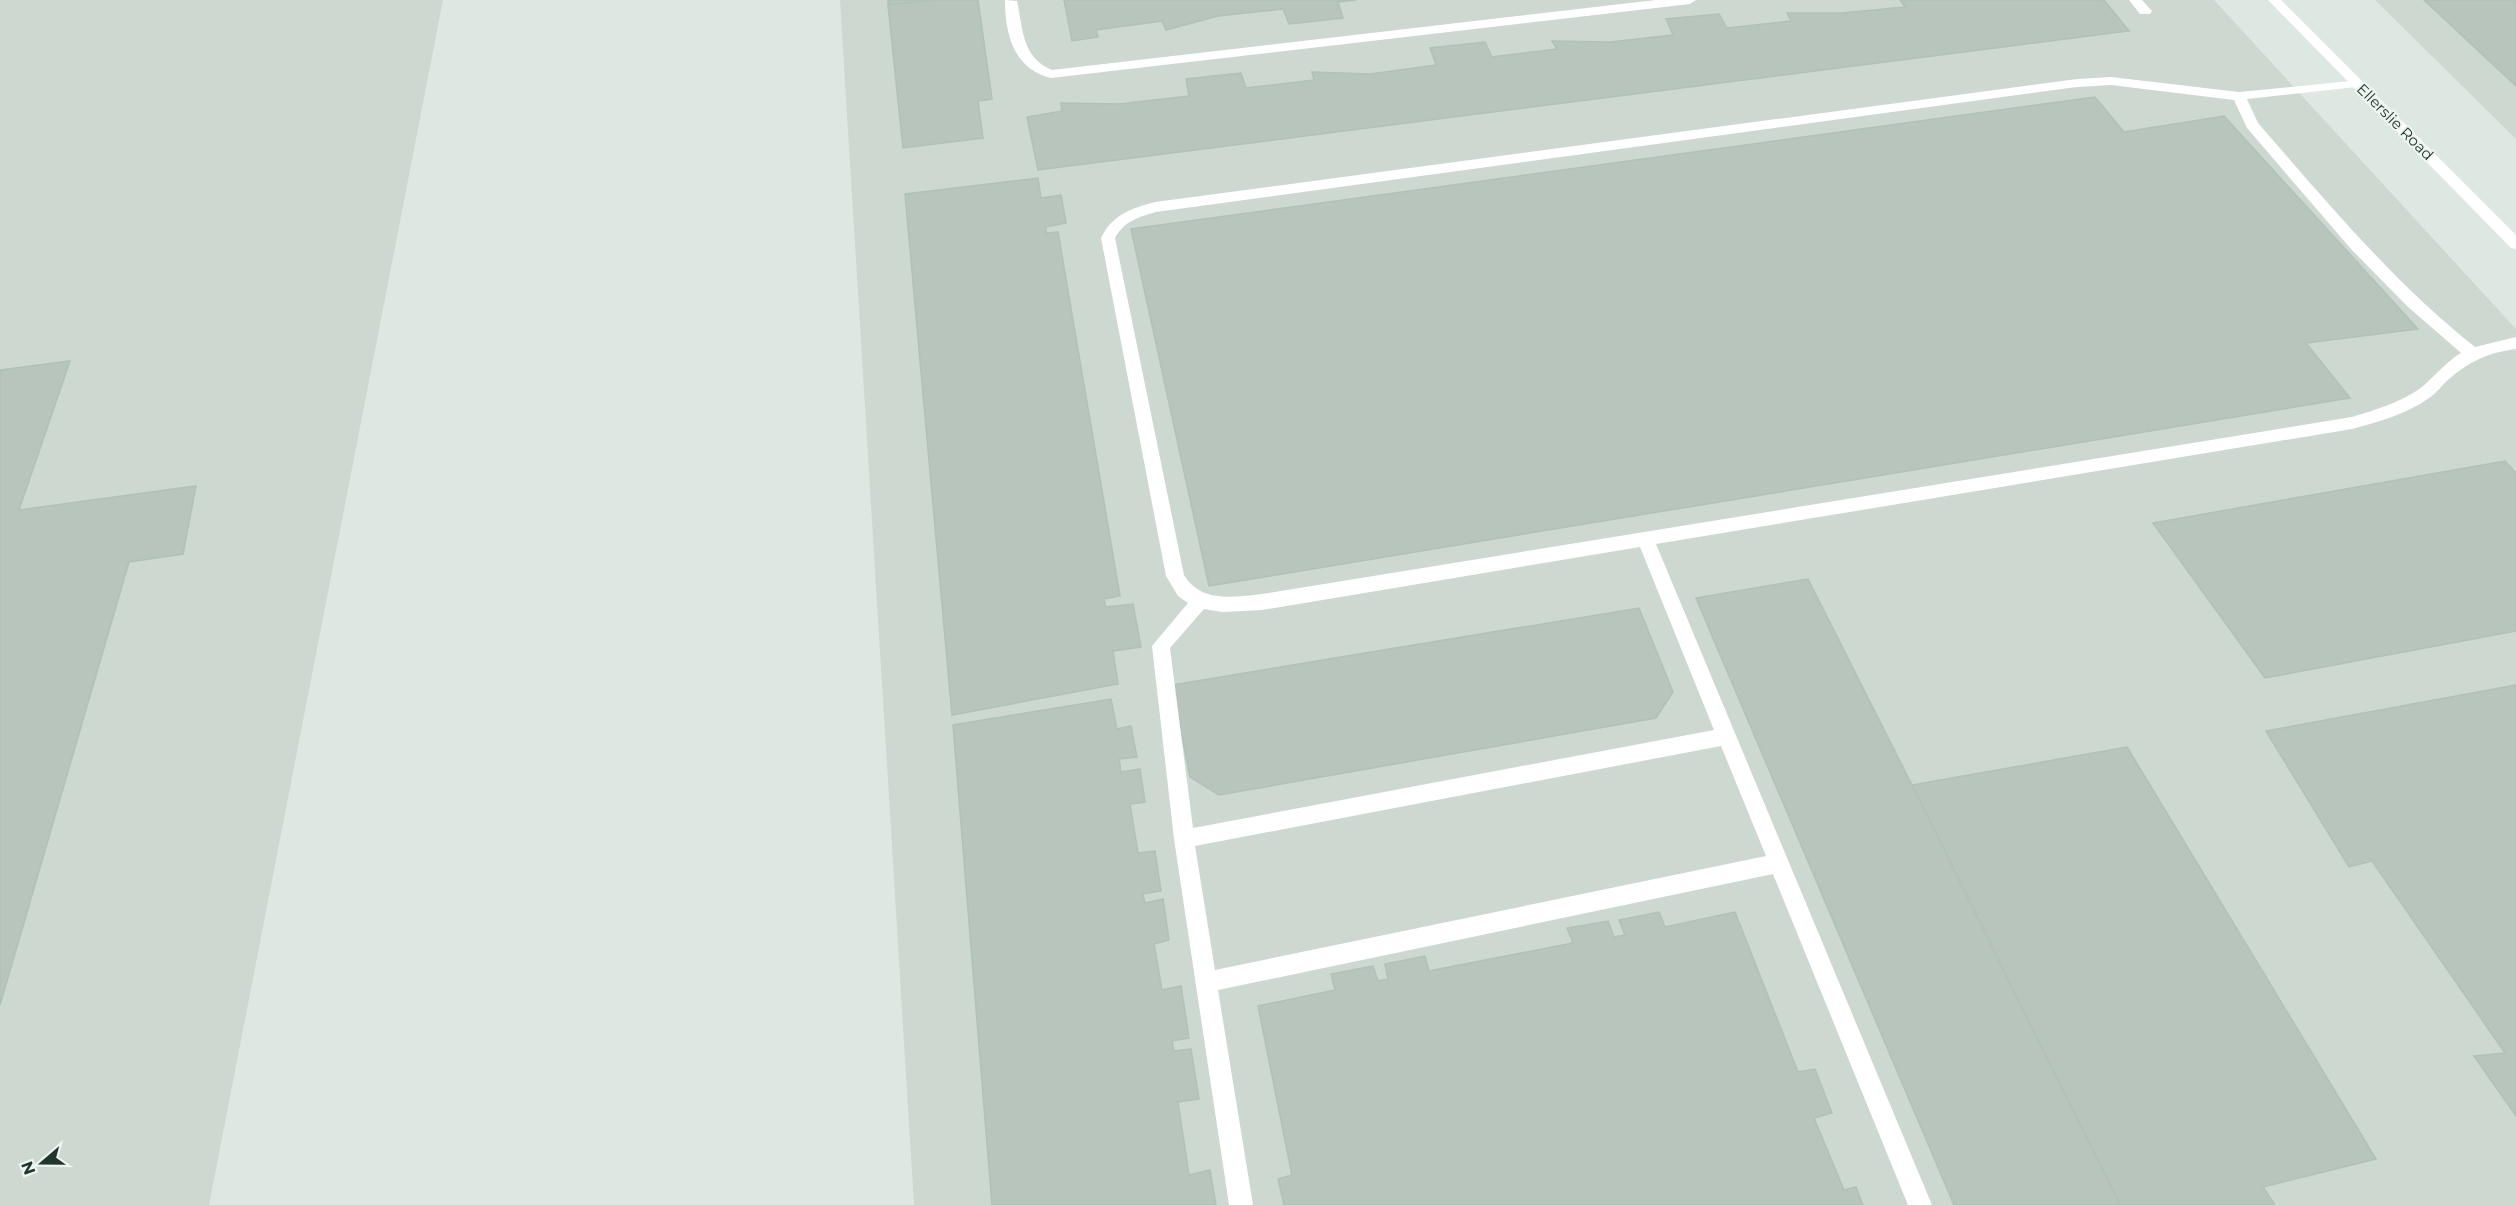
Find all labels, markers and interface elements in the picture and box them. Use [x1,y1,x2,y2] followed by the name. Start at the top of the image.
[2353,79,2438,164] street label: Ellerslie Road
[12,1133,72,1193] north arrow
[17,1159,40,1177] text: N

